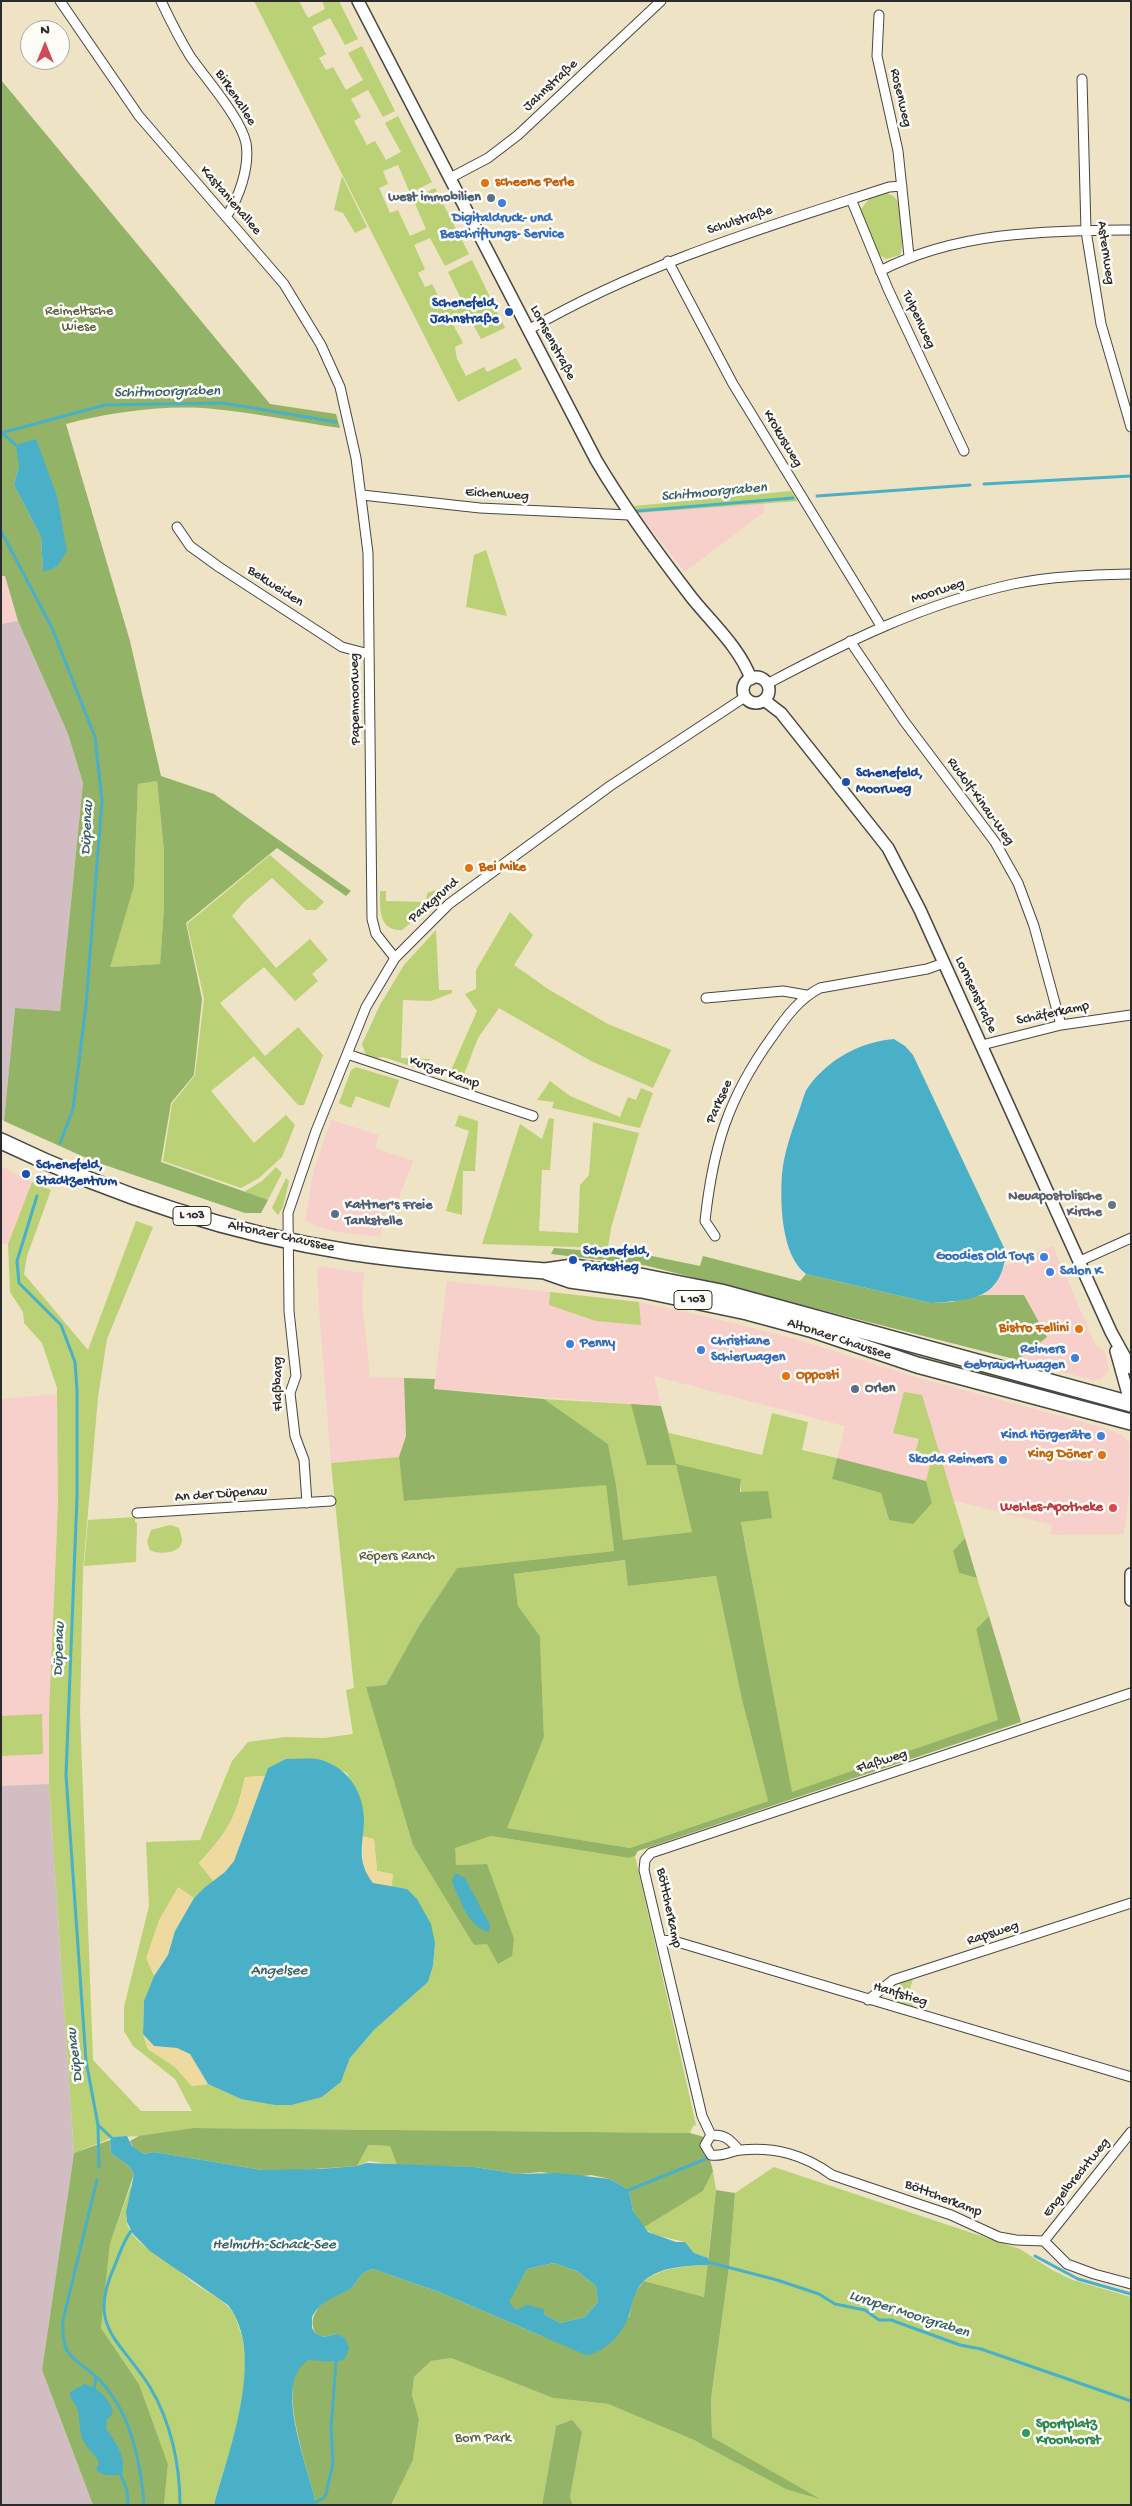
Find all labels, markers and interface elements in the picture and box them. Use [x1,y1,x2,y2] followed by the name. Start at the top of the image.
[20,20,70,70] north arrow
[40,22,50,39] text: N
[520,56,582,116] street label: Jahnstraße
[211,67,259,129] street label: Birkenallee
[885,67,915,129] street label: Rosenweg
[195,163,265,239] street label: Kastanienallee
[495,175,574,191] place label: scheene Perle
[479,177,491,189] marker: scheene Perle
[388,190,481,206] place label: west immobilien
[485,192,497,204] marker: west immobilien
[496,197,508,209] marker: Digitaldruck- und Beschriftungs- Service
[705,203,775,239] street label: Schulstraße
[440,211,564,243] place label: Digitaldruck- und Beschriftungs- Service
[1092,220,1118,286] street label: Asternweg
[897,288,939,352] street label: Tulpenweg
[430,296,499,328] place label: Schenefeld, Jahnstraße
[525,303,579,383] street label: Lornsenstraße
[45,304,113,336] park label: Reimeltsche Wiese
[503,306,515,318] marker: Schenefeld, Jahnstraße
[114,383,220,403] water label: Schitmoorgraben
[758,407,806,471] street label: Krokusweg
[660,479,768,507] water label: Schitmoorgraben
[465,484,529,506] street label: Eichenweg
[244,563,306,611] street label: Bekweiden
[909,575,967,609] street label: Moorweg
[347,653,365,745] street label: Papenmoorweg
[943,755,1017,849] street label: Rudolf-Kinau-Weg
[856,766,923,799] place label: Schenefeld, Moorweg
[840,776,852,788] marker: Schenefeld, Moorweg
[78,800,98,856] water label: Düpenau
[479,860,526,876] place label: Bei Mike
[463,862,475,874] marker: Bei Mike
[405,875,463,927] street label: Parkgrund
[950,954,1000,1036] street label: Lornsenstraße
[1015,998,1091,1030] street label: Schäferkamp
[407,1053,481,1093] street label: Kurzer Kamp
[703,1077,737,1127] street label: Parksee
[36,1158,117,1190] place label: Schenefeld, Stadtzentrum
[20,1168,32,1180] marker: Schenefeld, Stadtzentrum
[1008,1189,1102,1222] place label: Neuapostolische Kirche
[345,1198,432,1230] place label: Kattner's Freie Tankstelle
[1106,1199,1118,1211] marker: Neuapostolische Kirche
[173,1206,211,1226] road number: L 103
[329,1208,341,1220] marker: Kattner's Freie Tankstelle
[226,1218,336,1256] street label: Altonaer Chaussee
[583,1244,650,1276] place label: Schenefeld, Parkstieg
[936,1249,1034,1265] place label: Goodies Old Toys
[1038,1251,1050,1263] marker: Goodies Old Toys
[567,1254,579,1266] marker: Schenefeld, Parkstieg
[1060,1264,1102,1280] place label: Salon K
[1044,1266,1056,1278] marker: Salon K
[674,1290,712,1310] road number: L 103
[785,1315,893,1365] street label: Altonaer Chaussee
[999,1321,1069,1337] place label: Bistro Fellini
[1073,1323,1085,1335] marker: Bistro Fellini
[711,1334,785,1366] place label: Christiane Schierwagen
[580,1336,615,1352] place label: Penny
[564,1338,576,1350] marker: Penny
[964,1342,1065,1374] place label: Reimers Gebrauchtwagen
[695,1344,707,1356] marker: Christiane Schierwagen
[1069,1352,1081,1364] marker: Reimers Gebrauchtwagen
[271,1357,287,1411] street label: Flaßbarg
[796,1368,839,1384] place label: Opposti
[780,1370,792,1382] marker: Opposti
[865,1381,895,1397] place label: Orlen
[849,1383,861,1395] marker: Orlen
[1001,1428,1091,1444] place label: Kind Hörgeräte
[1095,1430,1107,1442] marker: Kind Hörgeräte
[1028,1447,1092,1463] place label: King Döner
[1096,1449,1108,1461] marker: King Döner
[909,1452,993,1468] place label: Skoda Reimers
[997,1454,1009,1466] marker: Skoda Reimers
[174,1483,268,1507] street label: An der Düpenau
[1000,1500,1103,1516] place label: Wehles-Apotheke
[1107,1502,1119,1514] marker: Wehles-Apotheke
[359,1549,435,1565] park label: Röpers Ranch
[50,1621,70,1677] water label: Düpenau
[854,1746,910,1778] street label: Flaßweg
[651,1867,685,1949] street label: Böttcherkamp
[965,1918,1021,1950] street label: Rapsweg
[251,1963,307,1981] water label: Angelsee
[871,1979,929,2011] street label: Hanfstieg
[64,2027,88,2083] water label: Düpenau
[1040,2135,1114,2221] street label: Engelbrechtweg
[902,2177,984,2221] street label: Böttcherkamp
[212,2237,336,2255] water label: Helmuth-Schack-See
[847,2287,971,2343] water label: Luruper Moorgraben
[1036,2417,1100,2450] place label: Sportplatz Kroonhorst
[1020,2427,1032,2439] marker: Sportplatz Kroonhorst
[455,2431,511,2447] park label: Born Park

